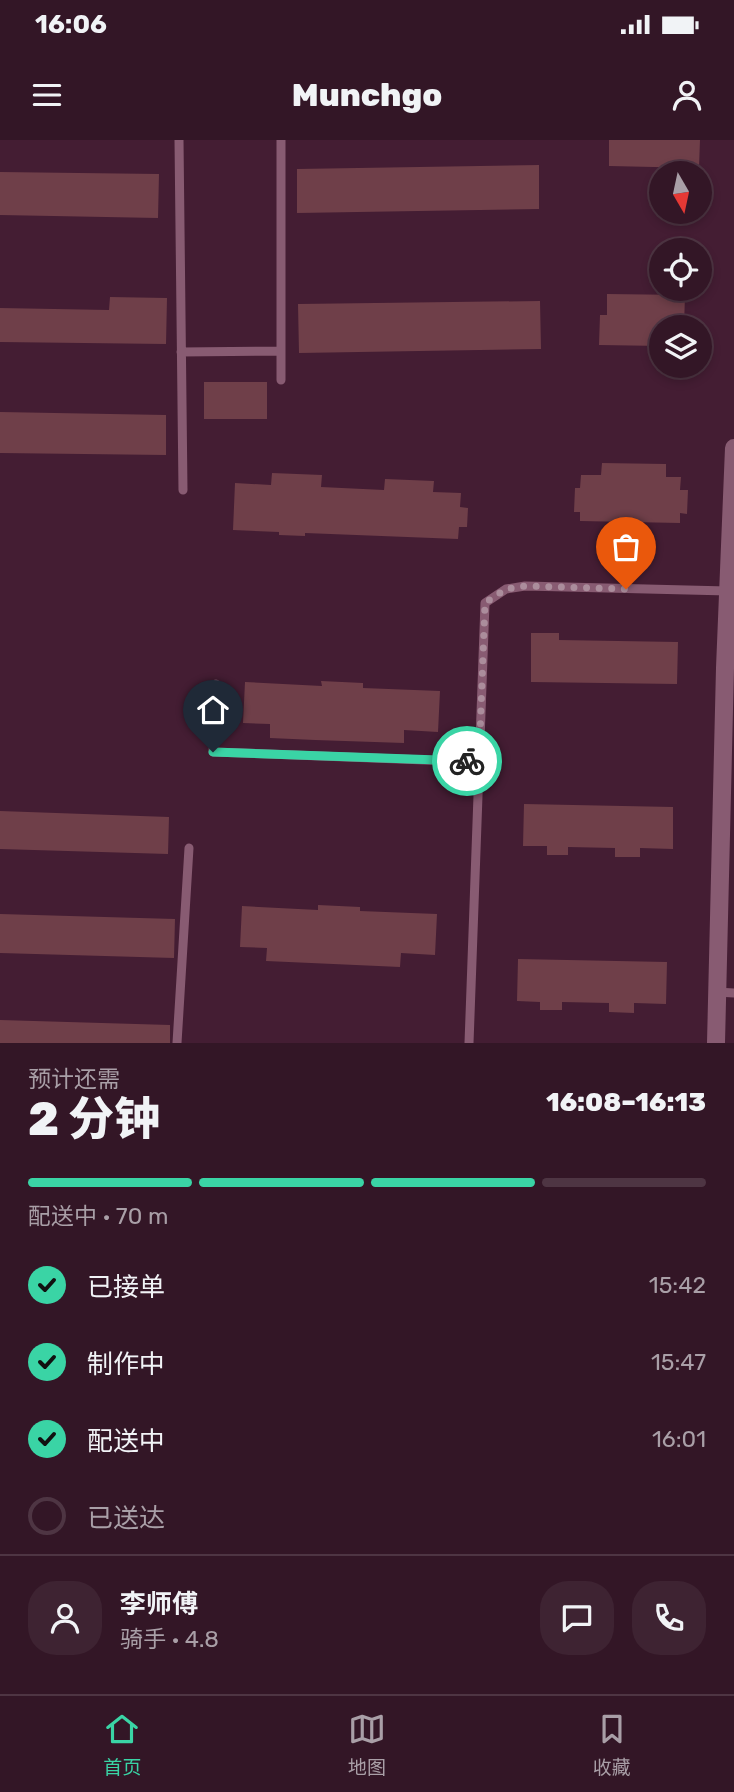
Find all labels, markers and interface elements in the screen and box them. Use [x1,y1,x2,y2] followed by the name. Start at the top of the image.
[35,9,107,40] text: 16:06
[28,76,66,114] icon: menu
[292,76,442,114] text: Munchgo
[668,76,706,114] icon: person
[649,161,712,224] north arrow
[649,161,712,378] map controls
[649,238,712,301] button: locate
[649,315,712,378] button: layers
[596,517,656,589] pin
[607,528,645,566] icon: bag
[183,680,243,752] pin
[194,691,232,729] icon: home
[432,726,502,796] courier
[448,742,486,780] icon: bike
[28,1065,120,1093] text: 预计还需
[546,1087,706,1118] text: 16:08–16:13
[28,1092,160,1147] text: 2 分钟
[28,1202,168,1230] text: 配送中 · 70 m
[28,1266,66,1304] icon: check
[649,1271,706,1299] text: 15:42
[87,1272,165,1303] text: 已接单
[28,1343,66,1381] icon: check
[651,1348,706,1376] text: 15:47
[87,1349,165,1380] text: 制作中
[28,1420,66,1458] icon: check
[652,1425,706,1453] text: 16:01
[87,1426,165,1457] text: 配送中
[87,1503,165,1534] text: 已送达
[28,1581,102,1655] button: person
[540,1581,614,1655] button: chat
[632,1581,706,1655] button: phone
[120,1589,198,1620] text: 李师傅
[120,1625,219,1653] text: 骑手 · 4.8
[103,1710,141,1779] tab: 首页
[348,1710,386,1779] tab: 地图
[593,1710,631,1779] tab: 收藏

